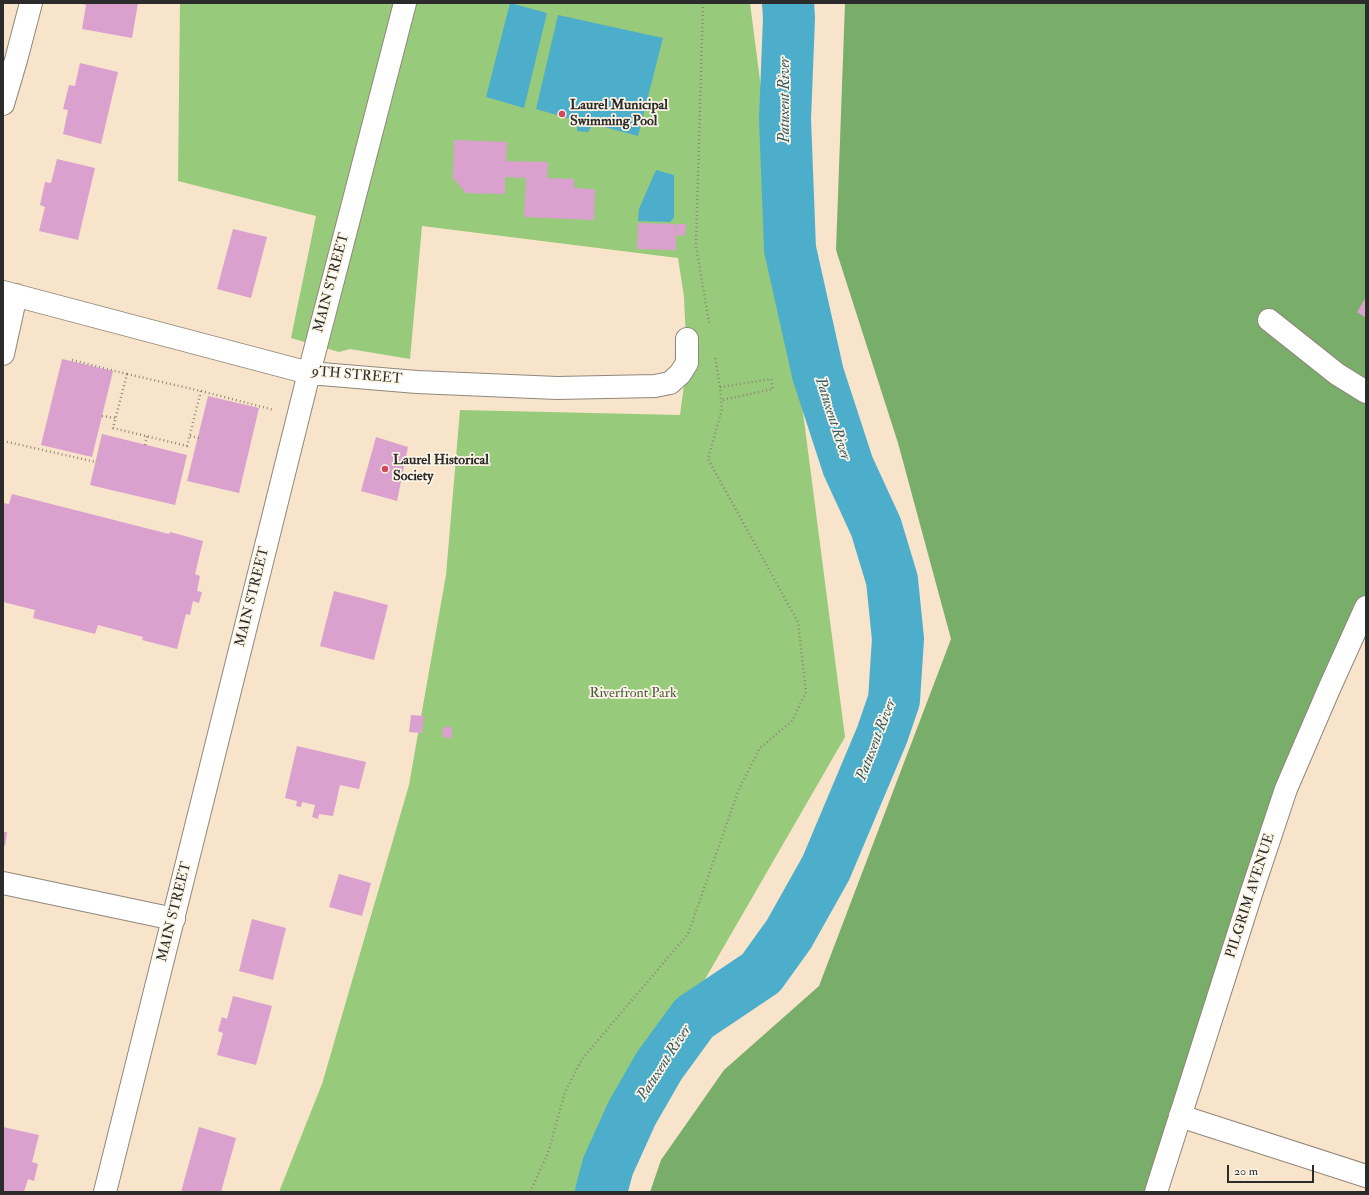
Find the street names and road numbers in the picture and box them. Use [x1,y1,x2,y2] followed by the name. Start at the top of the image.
[311,231,353,335] street label: MAIN STREET
[311,364,403,388] street label: 9TH STREET
[232,545,274,649] street label: MAIN STREET
[1223,831,1279,961] street label: PILGRIM AVENUE
[154,860,196,964] street label: MAIN STREET

